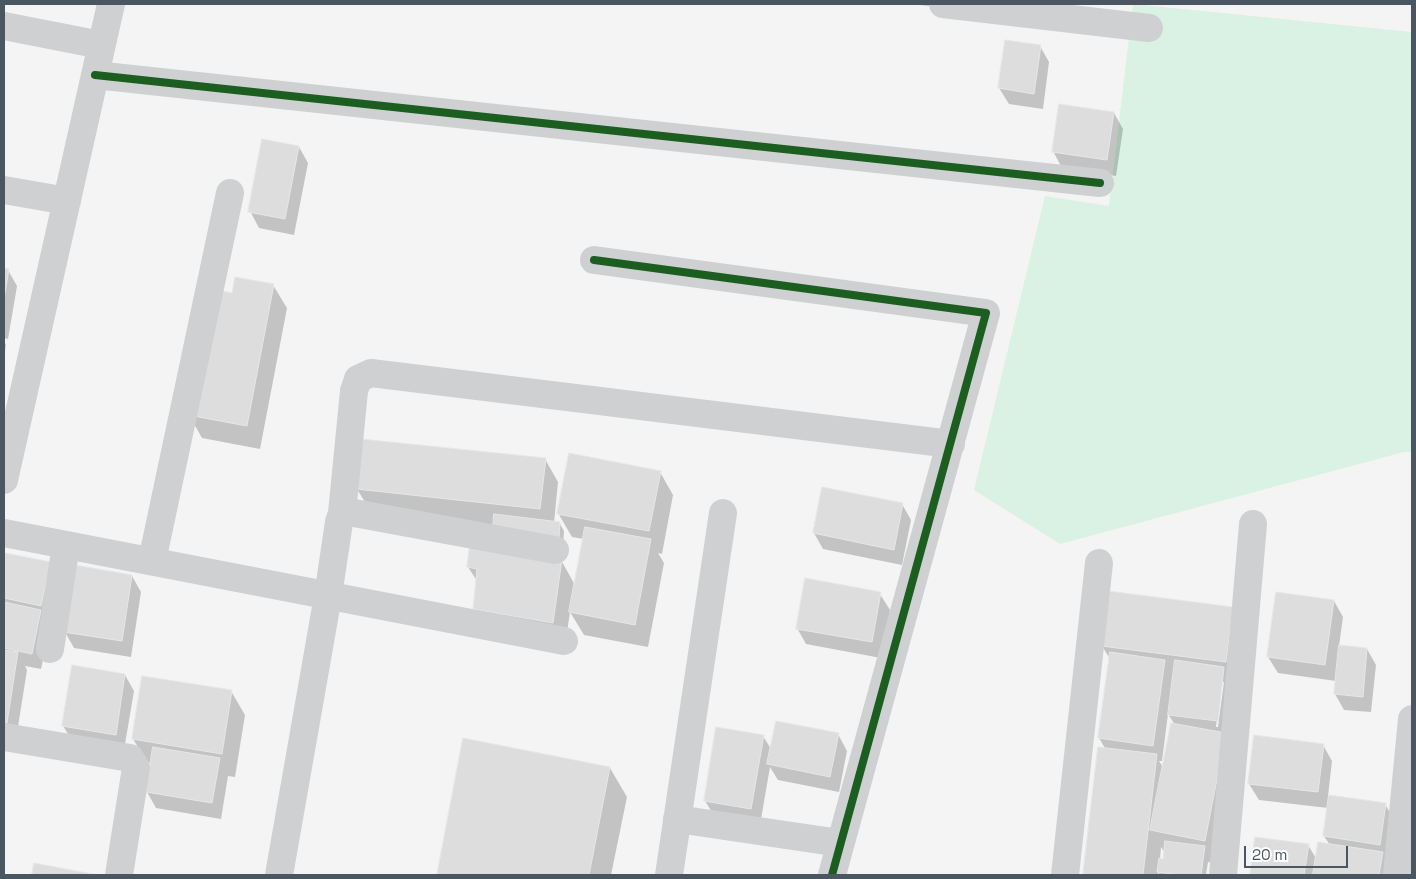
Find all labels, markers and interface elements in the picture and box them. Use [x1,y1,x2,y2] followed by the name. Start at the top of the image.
[1246,836,1350,868] scale bar
[1252,845,1287,864] text: 20 m

